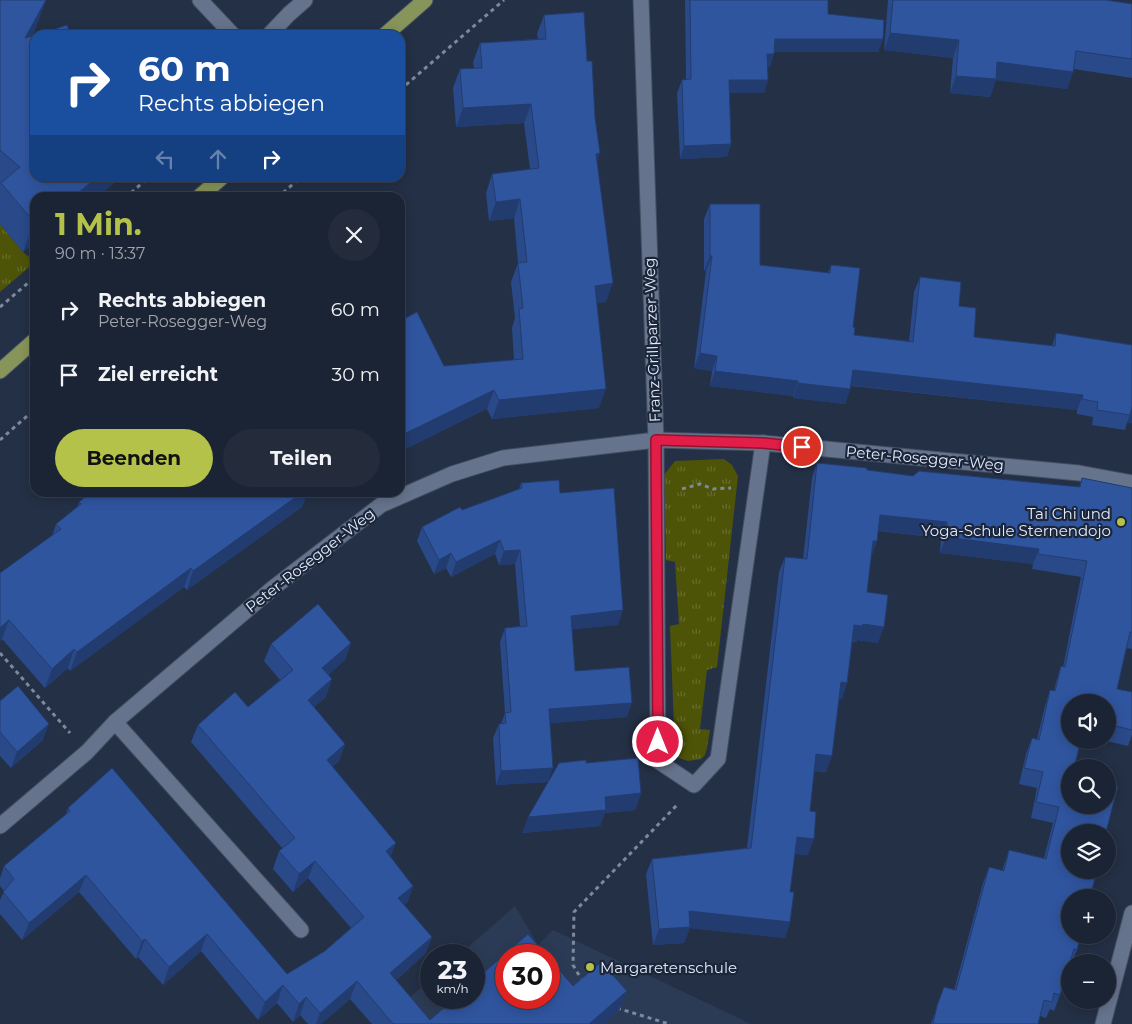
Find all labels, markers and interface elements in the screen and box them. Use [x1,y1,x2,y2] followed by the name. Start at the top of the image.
[138,47,231,90] text: 60 m
[55,50,120,115] icon: right
[138,90,325,117] text: Rechts abbiegen
[151,145,179,173] icon: left
[204,145,232,173] icon: ahead
[257,145,285,173] icon: right
[55,206,142,243] text: 1 Min.
[328,209,380,261] button: close
[55,244,145,263] text: 90 m · 13:37
[640,257,664,423] street label: Franz-Grillparzer-Weg
[98,289,266,312] text: Rechts abbiegen
[55,296,83,324] icon: right
[331,298,380,321] text: 60 m
[98,312,267,331] text: Peter-Rosegger-Weg
[55,361,83,389] icon: arrive
[98,363,218,386] text: Ziel erreicht
[332,363,380,386] text: 30 m
[781,426,823,468] pin
[55,429,213,487] button: Beenden
[223,429,380,487] button: Teilen
[788,433,816,461] icon: arrive
[845,442,1005,474] street label: Peter-Rosegger-Weg
[242,504,378,616] street label: Peter-Rosegger-Weg
[921,504,1111,540] place label: Tai Chi und Yoga-Schule Sternendojo
[1115,516,1127,528] marker: Tai Chi und Yoga-Schule Sternendojo
[1061,694,1116,1009] map controls
[1061,694,1116,749] button: sound
[631,715,683,767] position arrow
[1061,759,1116,814] button: search
[1061,824,1116,879] button: layers
[1061,889,1116,944] button: +
[495,944,560,1009] speed limit sign: 30
[1061,954,1116,1009] button: −
[438,955,467,985] text: 23
[600,958,737,977] place label: Margaretenschule
[584,961,596,973] marker: Margaretenschule
[436,981,469,996] text: km/h

